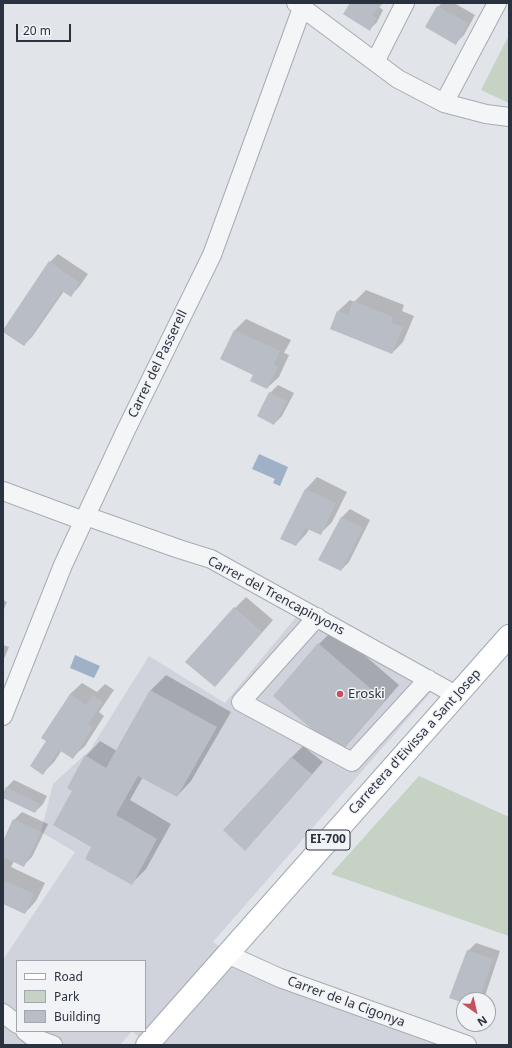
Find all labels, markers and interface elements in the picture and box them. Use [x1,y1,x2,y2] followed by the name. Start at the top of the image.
[18,16,73,42] scale bar
[23,22,51,39] text: 20 m
[125,307,191,421] street label: Carrer del Passerell
[205,553,347,639] street label: Carrer del Trencapinyons
[346,666,484,818] street label: Carretera d'Eivissa a Sant Josep
[348,686,385,702] place label: Eroski
[335,689,345,699] marker: Eroski
[306,830,350,850] road number: EI-700
[16,960,146,1032] legend
[54,968,83,985] text: Road
[285,973,407,1031] street label: Carrer de la Cigonya
[54,988,79,1005] text: Park
[456,992,496,1032] north arrow
[54,1008,101,1025] text: Building
[475,1013,490,1030] text: N

